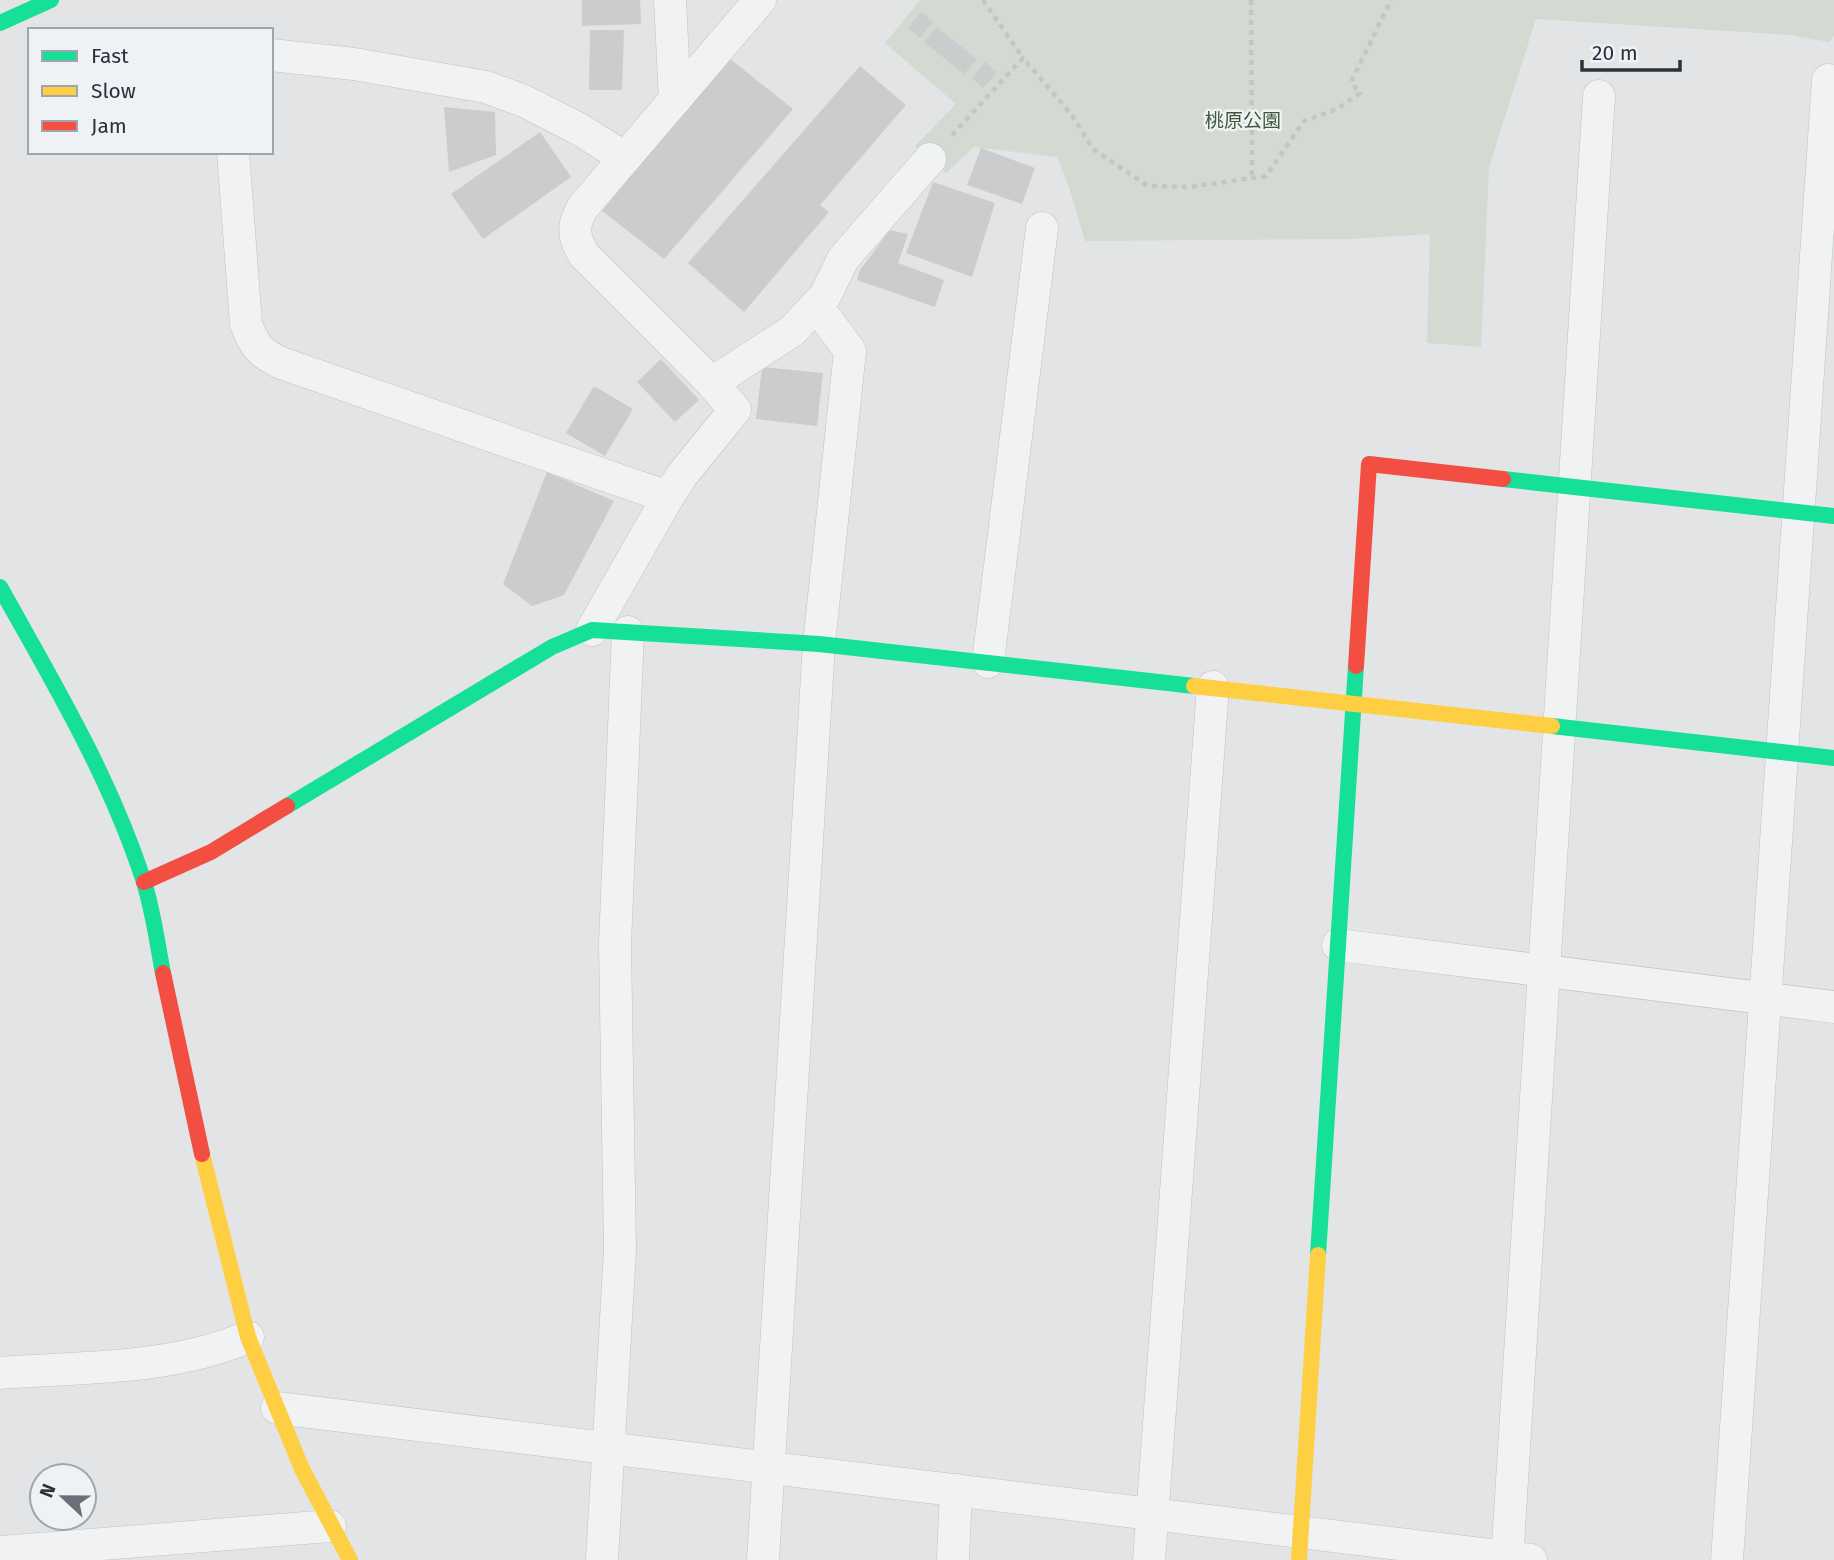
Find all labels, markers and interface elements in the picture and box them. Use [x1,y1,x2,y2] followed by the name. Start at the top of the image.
[28,28,273,154] legend
[1582,28,1680,72] scale bar
[1592,40,1638,66] text: 20 m
[91,43,129,69] text: Fast
[91,78,136,104] text: Slow
[1205,109,1281,132] park label: 桃原公園
[91,113,127,139] text: Jam
[28,1462,98,1532] north arrow
[35,1481,61,1501] text: N

